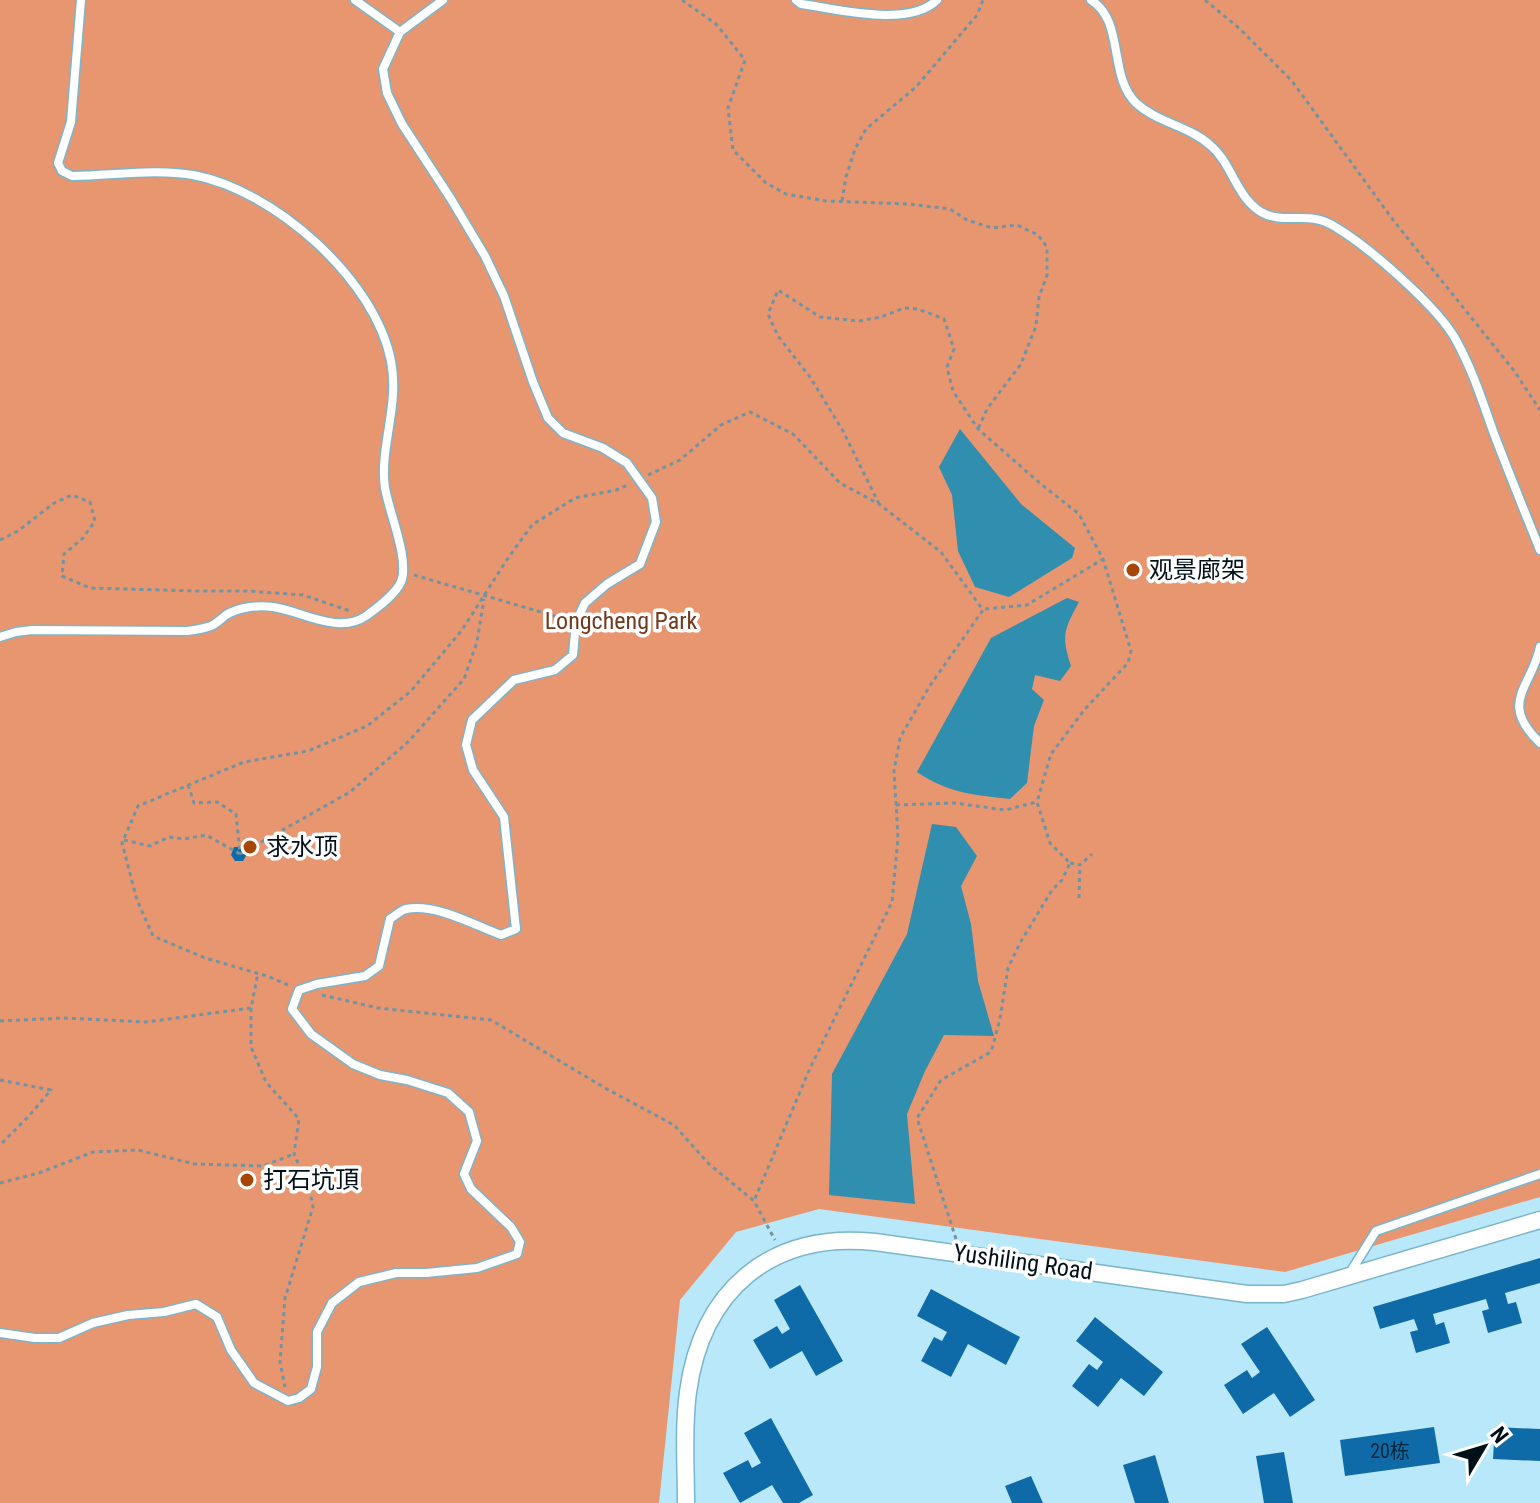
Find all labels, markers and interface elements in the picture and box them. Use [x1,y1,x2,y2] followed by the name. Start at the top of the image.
[1149,556,1245,584] place label: 观景廊架
[1124,561,1142,579] marker: 观景廊架
[545,607,697,635] park label: Longcheng Park
[266,833,338,861] place label: 求水顶
[241,838,259,856] marker: 求水顶
[263,1166,359,1194] place label: 打石坑頂
[238,1171,256,1189] marker: 打石坑頂
[952,1238,1094,1286] street label: Yushiling Road
[1444,1407,1524,1487] north arrow
[1485,1422,1513,1448] text: N
[1370,1439,1410,1463] house number: 20栋

